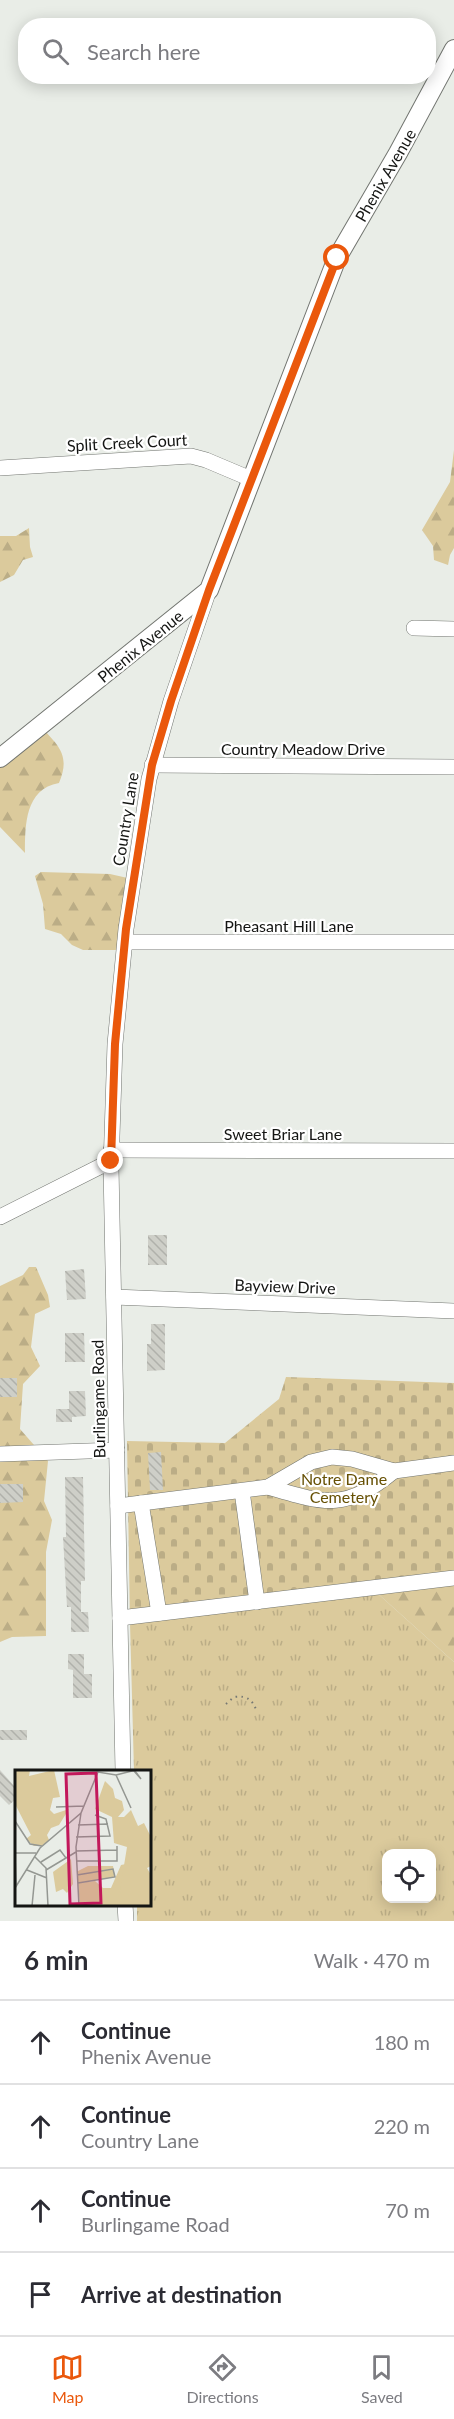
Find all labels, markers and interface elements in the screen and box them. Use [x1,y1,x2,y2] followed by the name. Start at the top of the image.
[18,18,436,84] search box
[39,35,72,68] icon: search
[87,38,200,65] text: Search here
[351,125,419,225] street label: Phenix Avenue
[323,244,349,270] route start
[66,429,188,455] street label: Split Creek Court
[94,606,186,686] street label: Phenix Avenue
[221,739,385,758] street label: Country Meadow Drive
[108,771,142,867] street label: Country Lane
[224,916,354,935] street label: Pheasant Hill Lane
[224,1124,342,1143] street label: Sweet Briar Lane
[97,1147,123,1173] route end
[234,1275,336,1297] street label: Bayview Drive
[87,1339,109,1459] street label: Burlingame Road
[301,1469,387,1506] park label: Notre Dame Cemetery
[15,1770,152,1906] inset map
[382,1849,436,1903] map controls
[382,1849,436,1903] button: locate
[24,1944,88,1976] text: 6 min
[314,1948,430,1972] text: Walk · 470 m
[81,2017,171,2044] text: Continue
[24,2026,57,2059] icon: ahead
[374,2030,430,2054] text: 180 m
[81,2044,211,2068] text: Phenix Avenue
[81,2101,171,2128] text: Continue
[24,2110,57,2143] icon: ahead
[374,2114,430,2138] text: 220 m
[81,2128,199,2152] text: Country Lane
[81,2185,171,2212] text: Continue
[24,2194,57,2227] icon: ahead
[385,2198,430,2222] text: 70 m
[81,2212,230,2236] text: Burlingame Road
[24,2278,57,2311] icon: arrive
[81,2281,282,2308] text: Arrive at destination
[51,2351,84,2406] tab: Map
[186,2351,259,2406] tab: Directions
[361,2351,403,2406] tab: Saved

